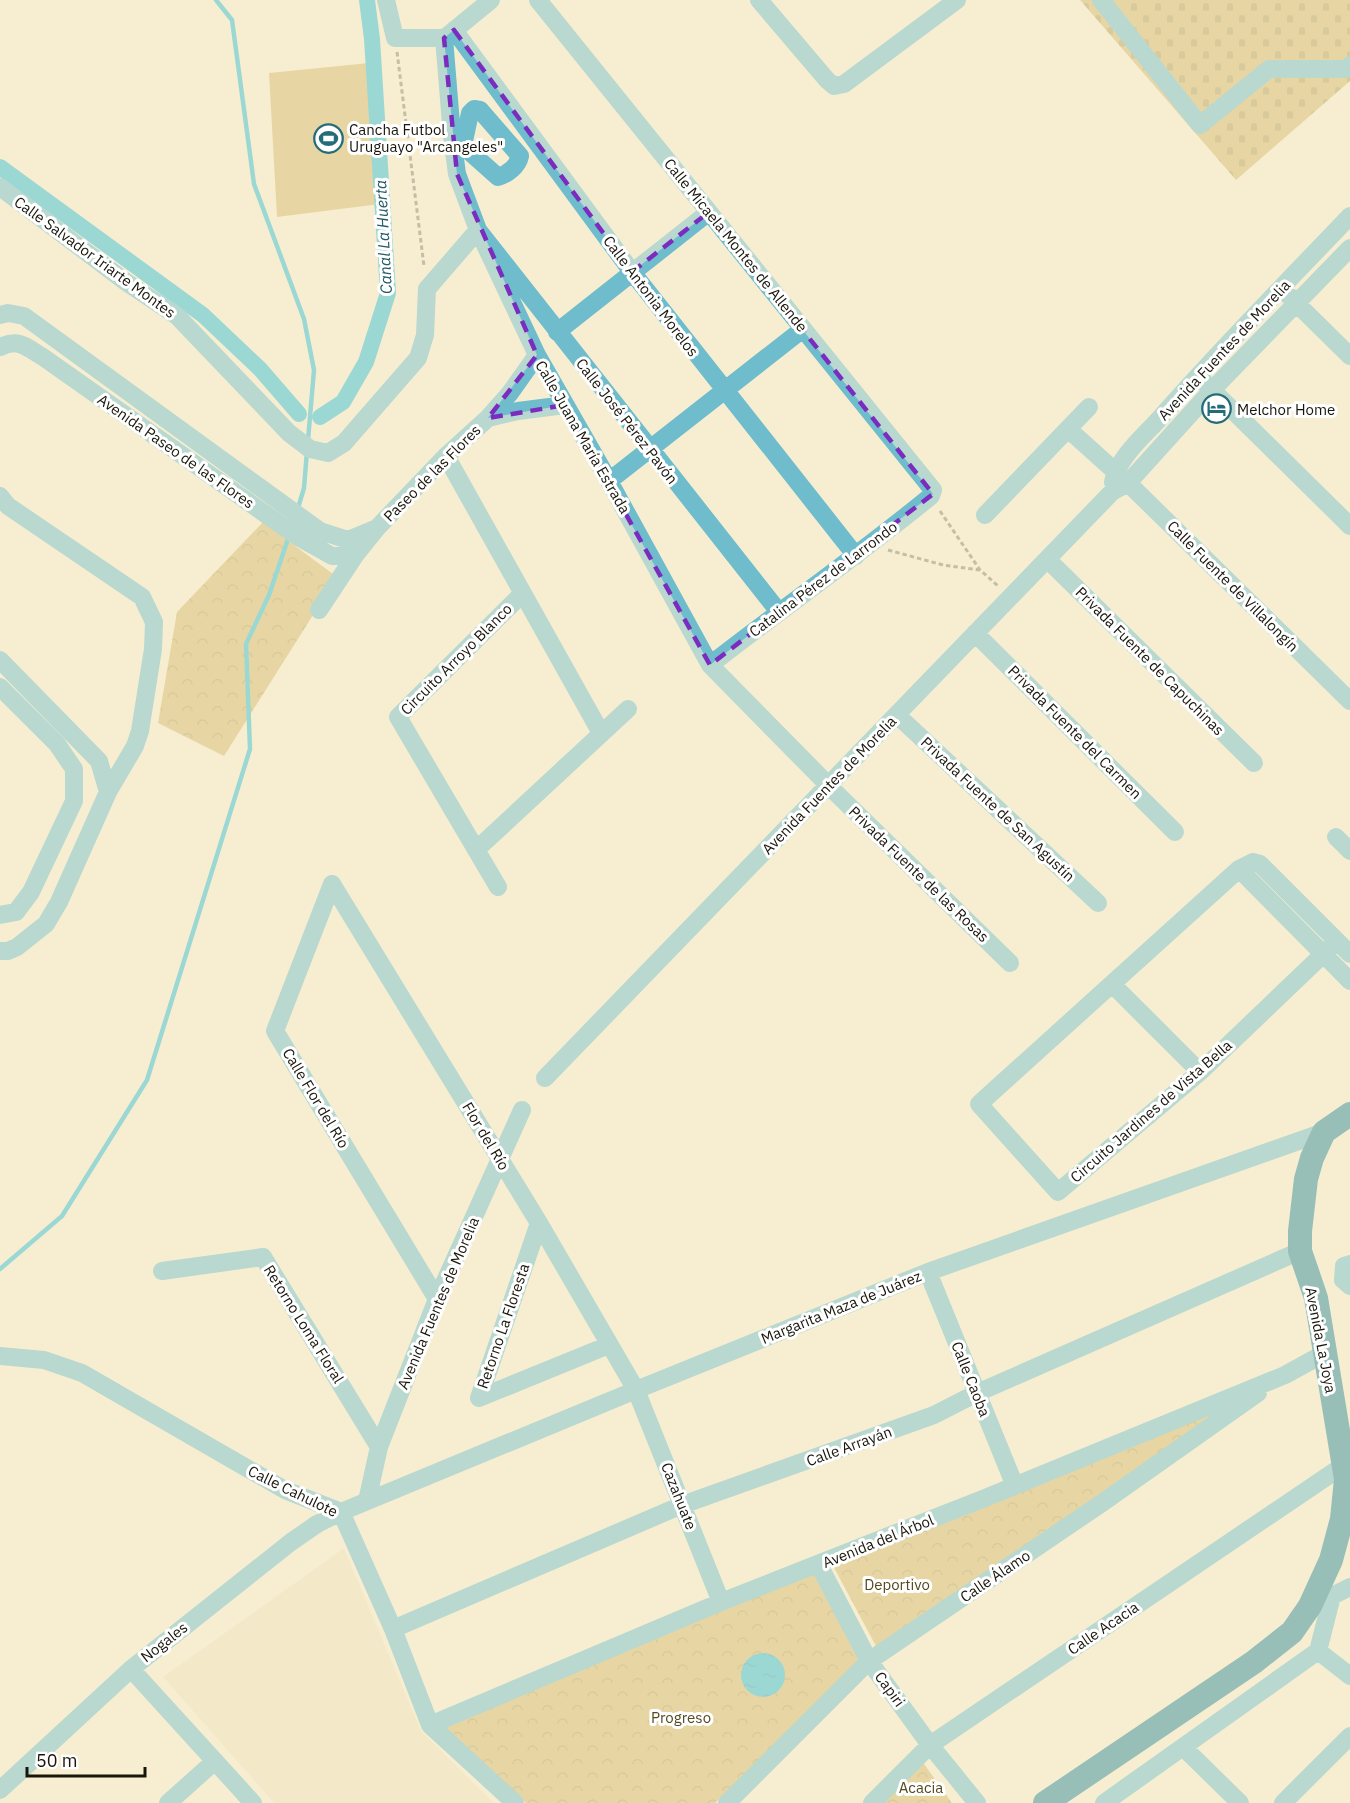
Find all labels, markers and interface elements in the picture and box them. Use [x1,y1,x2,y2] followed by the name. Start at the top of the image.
[349,120,503,156] place label: Cancha Futbol Uruguayo "Arcangeles"
[312,122,344,154] sports icon: Cancha Futbol Uruguayo "Arcangeles"
[660,154,812,336] street label: Calle Micaela Montes de Allende
[370,179,396,295] water label: Canal La Huerta
[11,192,179,322] street label: Calle Salvador Iriarte Montes
[599,232,703,360] street label: Calle Antonia Morelos
[1154,276,1294,424] street label: Avenida Fuentes de Morelia
[572,354,682,488] street label: Calle José Pérez Pavón
[531,357,635,517] street label: Calle Juana María Estrada
[94,390,258,512] street label: Avenida Paseo de las Flores
[1200,393,1232,425] hotel icon: Melchor Home
[1237,400,1335,419] place label: Melchor Home
[379,420,485,526] street label: Paseo de las Flores
[1163,516,1303,656] street label: Calle Fuente de Villalongín
[745,517,901,641] street label: Catalina Pérez de Larrondo
[1072,583,1228,739] street label: Privada Fuente de Capuchinas
[396,599,516,719] street label: Circuito Arroyo Blanco
[1004,661,1146,803] street label: Privada Fuente del Carmen
[758,712,900,858] street label: Avenida Fuentes de Morelia
[917,732,1079,886] street label: Privada Fuente de San Agustín
[845,802,993,946] street label: Privada Fuente de las Rosas
[1066,1036,1236,1186] street label: Circuito Jardines de Vista Bella
[279,1045,353,1151] street label: Calle Flor del Río
[458,1098,514,1174] street label: Flor del Río
[393,1214,483,1392] street label: Avenida Fuentes de Morelia
[260,1261,348,1387] street label: Retorno Loma Floral
[473,1261,533,1391] street label: Retorno La Floresta
[758,1266,924,1348] street label: Margarita Maza de Juárez
[1301,1285,1341,1395] street label: Avenida La Joya
[947,1339,995,1419] street label: Calle Caoba
[804,1422,894,1470] street label: Calle Arrayán
[657,1460,701,1532] street label: Cazahuate
[245,1461,341,1521] street label: Calle Cahulote
[820,1510,936,1572] street label: Avenida del Árbol
[956,1546,1034,1606] street label: Calle Álamo
[864,1575,930,1594] park label: Deportivo
[1064,1597,1142,1659] street label: Calle Acacia
[137,1618,191,1666] street label: Nogales
[871,1668,909,1710] street label: Capiri
[651,1708,711,1727] park label: Progreso
[27,1740,146,1778] scale bar
[36,1749,78,1772] text: 50 m
[899,1778,943,1797] park label: Acacia

